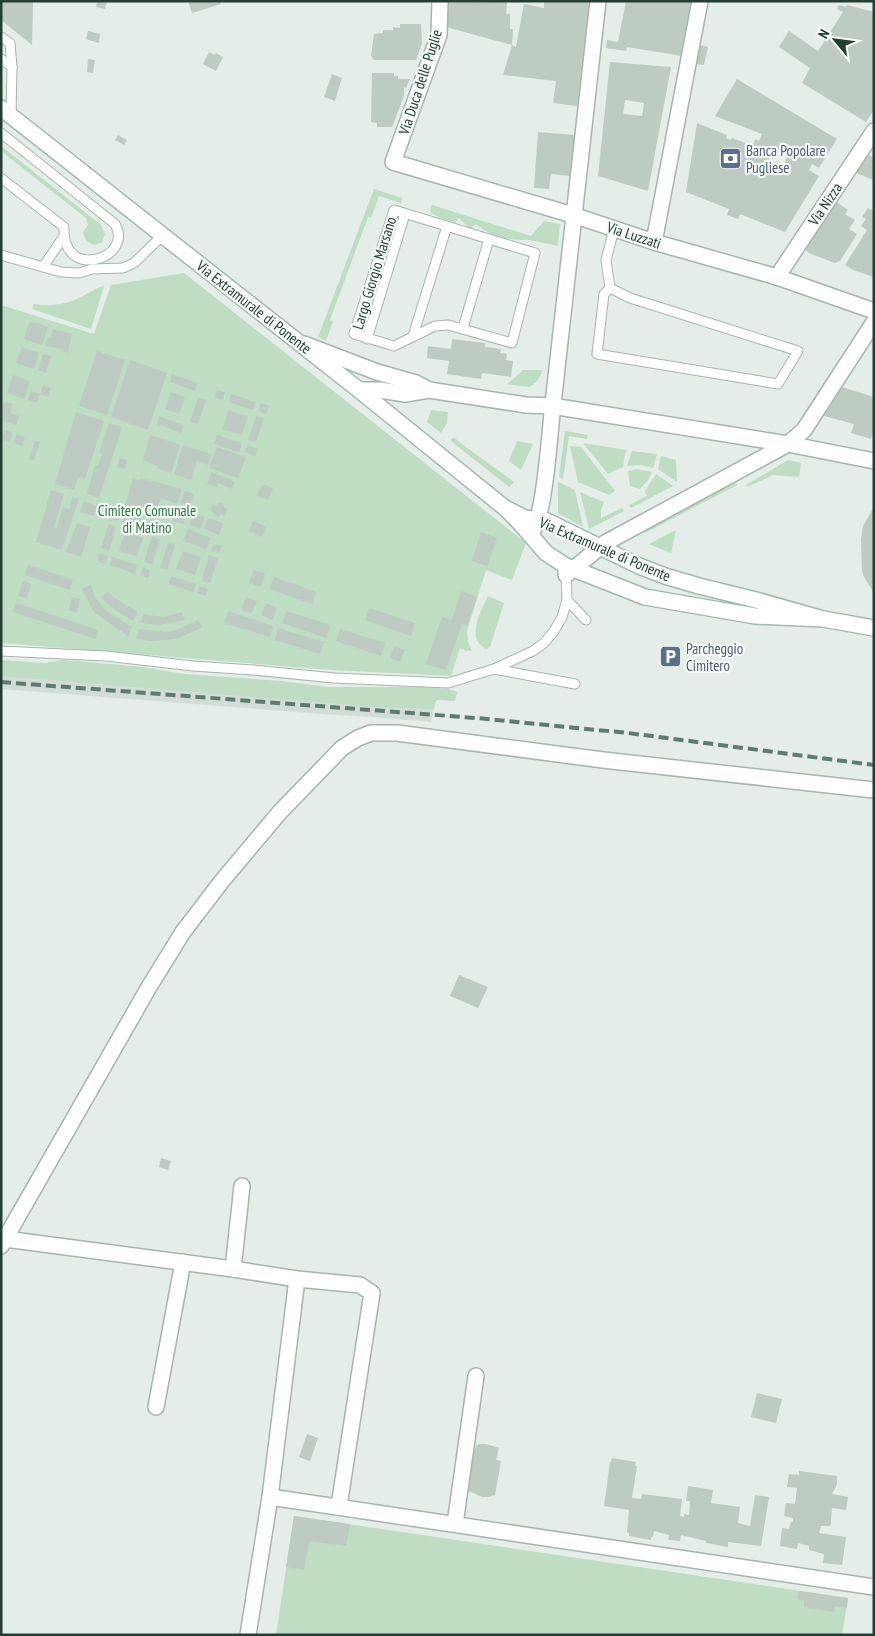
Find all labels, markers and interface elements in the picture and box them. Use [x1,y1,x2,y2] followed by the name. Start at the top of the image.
[810,15,860,65] north arrow
[814,26,833,41] text: N
[394,27,446,138] street label: Via Duca delle Puglie
[746,141,826,177] place label: Banca Popolare Pugliese
[718,147,742,171] bank icon: Banca Popolare Pugliese
[803,179,846,230] street label: Via Nizza
[348,214,400,332] street label: Largo Giorgio Marsano
[603,217,664,253] street label: Via Luzzati
[192,256,315,358] street label: Via Extramurale di Ponente
[98,501,196,537] park label: Cimitero Comunale di Matino
[536,512,674,585] street label: Via Extramurale di Ponente
[686,639,743,675] place label: Parcheggio Cimitero
[658,645,682,669] parking icon: Parcheggio Cimitero

